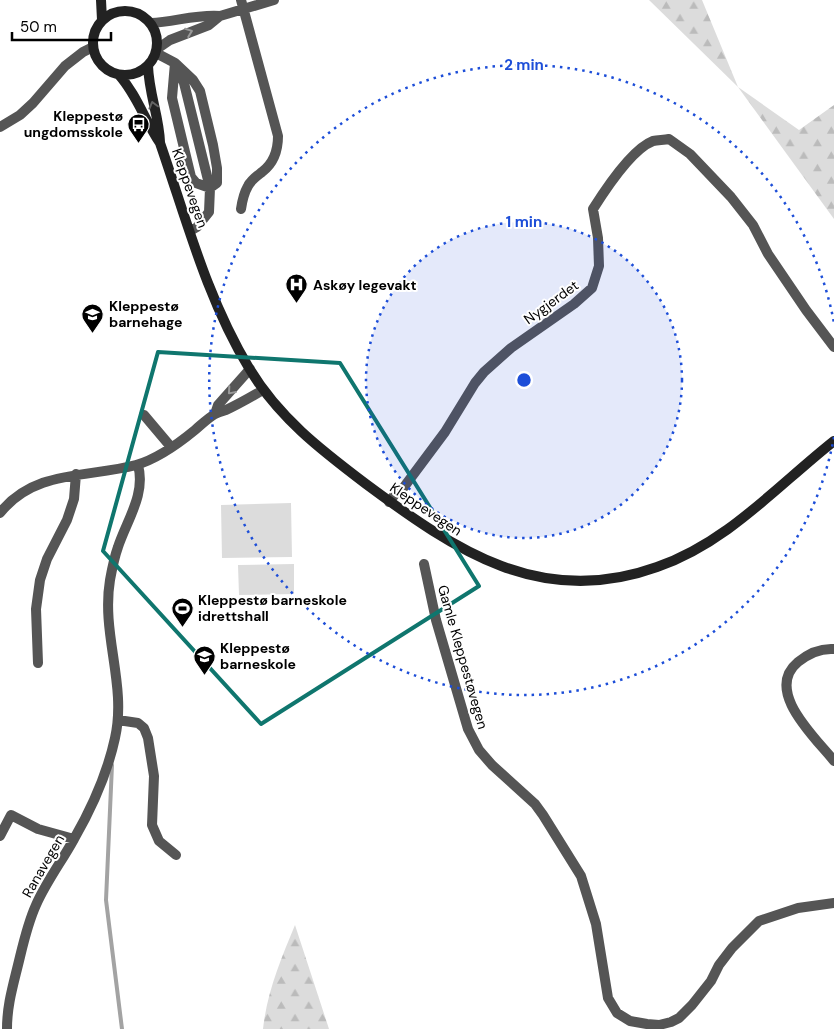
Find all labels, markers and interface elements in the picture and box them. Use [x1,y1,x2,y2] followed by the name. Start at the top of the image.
[12,10,111,42] scale bar
[20,17,57,37] text: 50 m
[184,28,192,38] one-way arrow
[504,55,544,75] text: 2 min
[148,100,159,109] one-way arrow
[24,107,123,141] place label: Kleppestø ungdomsskole
[127,112,151,143] bus stop icon: Kleppestø ungdomsskole
[168,146,212,230] street label: Kleppevegen
[506,212,542,232] text: 1 min
[285,273,309,304] hospital icon: Askøy legevakt
[313,276,417,294] place label: Askøy legevakt
[520,276,582,328] street label: Nygjerdet
[109,297,183,331] place label: Kleppestø barnehage
[81,302,105,333] school or university icon: Kleppestø barnehage
[515,371,533,389] centre of rings
[227,385,236,394] one-way arrow
[387,478,465,540] street label: Kleppevegen
[434,583,492,731] street label: Gamle Kleppestøvegen
[198,591,347,625] place label: Kleppestø barneskole idrettshall
[170,596,194,627] sports icon: Kleppestø barneskole idrettshall
[220,639,296,673] place label: Kleppestø barneskole
[192,644,216,675] school or university icon: Kleppestø barneskole
[18,831,68,901] street label: Ranavegen

